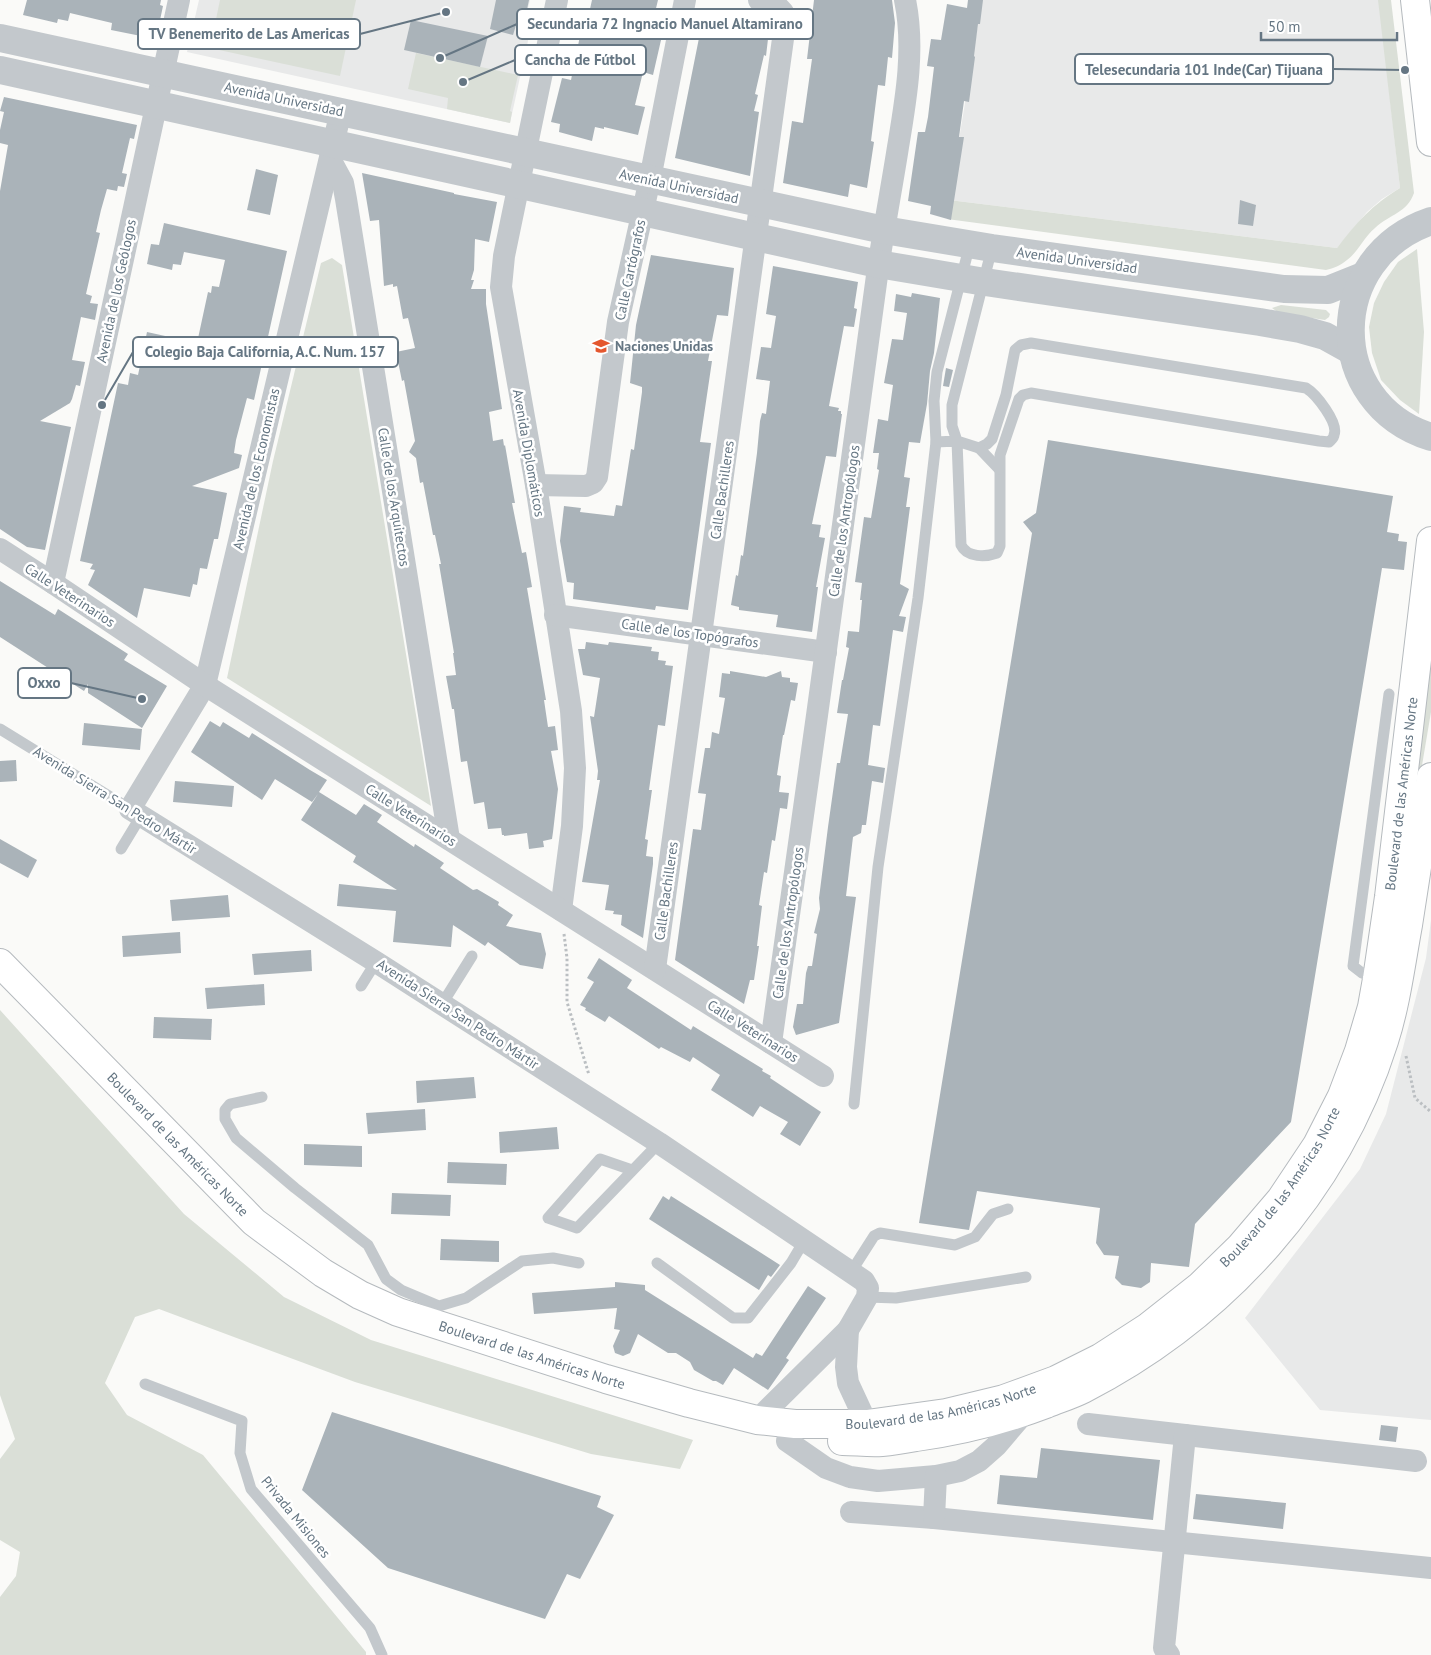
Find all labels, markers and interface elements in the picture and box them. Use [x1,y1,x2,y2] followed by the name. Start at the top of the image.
[517,9,813,39] callout: Secundaria 72 Ingnacio Manuel Altamirano
[1261,10,1397,42] scale bar
[527,14,803,33] text: Secundaria 72 Ingnacio Manuel Altamirano
[1268,17,1301,36] text: 50 m
[138,19,360,49] callout: TV Benemerito de Las Americas
[148,24,350,43] text: TV Benemerito de Las Americas
[515,45,646,75] callout: Cancha de Fútbol
[525,50,636,69] text: Cancha de Fútbol
[1075,54,1333,84] callout: Telesecundaria 101 Inde(Car) Tijuana
[1085,60,1323,79] text: Telesecundaria 101 Inde(Car) Tijuana
[223,78,345,120] street label: Avenida Universidad
[618,165,740,207] street label: Avenida Universidad
[92,218,140,364] street label: Avenida de los Geólogos
[611,218,649,322] street label: Calle Cartógrafos
[1015,243,1139,277] street label: Avenida Universidad
[591,336,611,356] school or university icon: Naciones Unidas
[133,337,398,367] callout: Colegio Baja California, A.C. Num. 157
[615,337,713,355] place label: Naciones Unidas
[145,342,385,361] text: Colegio Baja California, A.C. Num. 157
[229,386,283,552] street label: Avenida de los Economistas
[509,388,549,518] street label: Avenida Diplomáticos
[374,426,414,568] street label: Calle de los Arquitectos
[706,439,738,541] street label: Calle Bachilleres
[824,444,864,598] street label: Calle de los Antropólogos
[21,559,119,631] street label: Calle Veterinarios
[620,614,760,652] street label: Calle de los Topógrafos
[18,668,71,698] callout: Oxxo
[28,673,60,692] text: Oxxo
[1381,696,1422,891] street label: Boulevard de las Américas Norte
[30,742,200,858] street label: Avenida Sierra San Pedro Mártir
[362,780,460,850] street label: Calle Veterinarios
[650,840,682,942] street label: Calle Bachilleres
[768,846,808,1000] street label: Calle de los Antropólogos
[374,955,543,1073] street label: Avenida Sierra San Pedro Mártir
[704,996,802,1066] street label: Calle Veterinarios
[103,1069,252,1220] street label: Boulevard de las Américas Norte
[1216,1104,1344,1271] street label: Boulevard de las Américas Norte
[437,1317,627,1393] street label: Boulevard de las Américas Norte
[845,1379,1038,1433] street label: Boulevard de las Américas Norte
[257,1472,335,1562] street label: Privada Misiones

